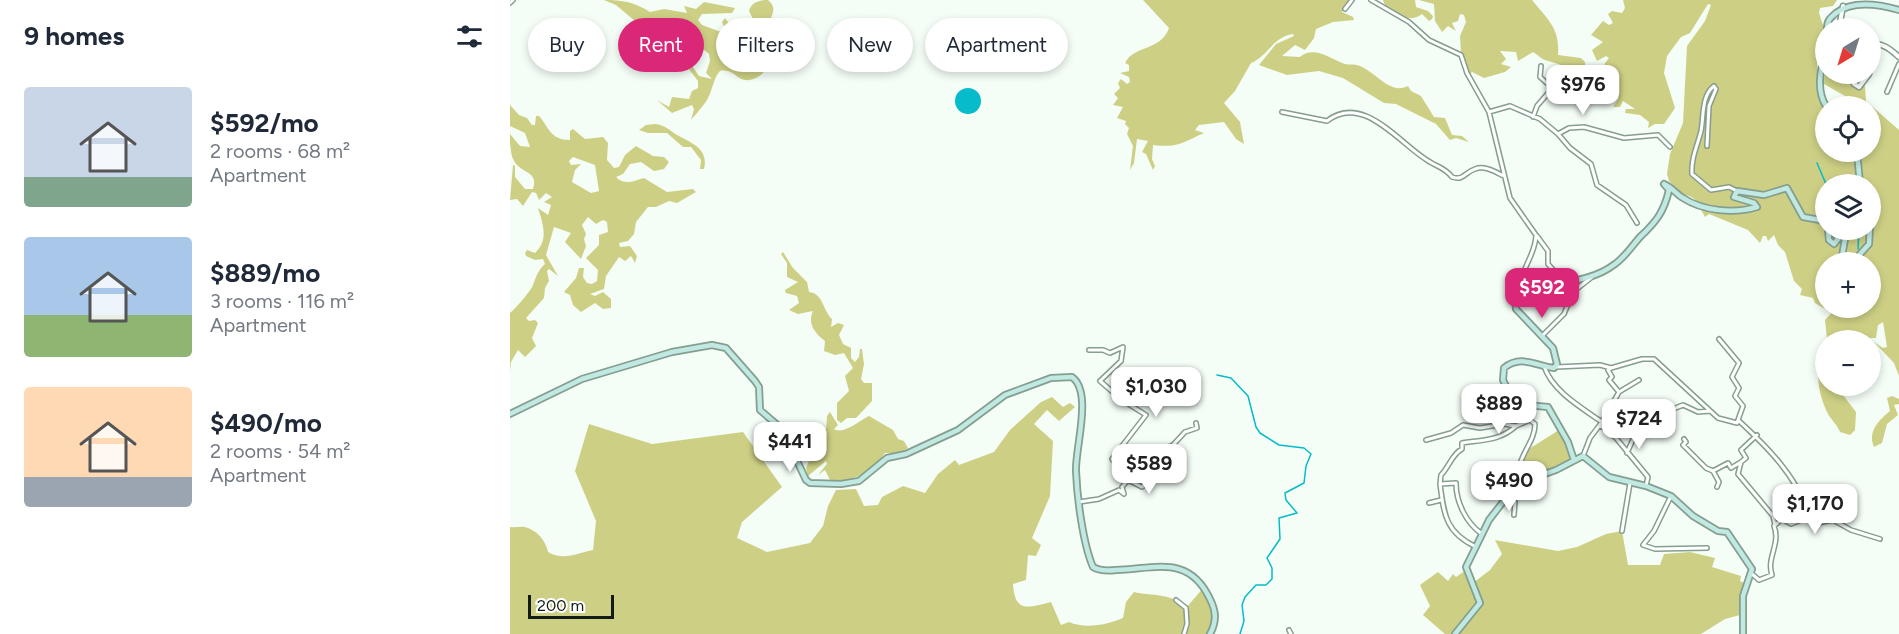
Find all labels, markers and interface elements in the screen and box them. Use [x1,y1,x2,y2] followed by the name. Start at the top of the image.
[528,18,606,72] chip: Buy
[618,18,704,72] chip: Rent
[716,18,815,72] chip: Filters
[827,18,913,72] chip: New
[925,18,1068,72] chip: Apartment
[1815,18,1881,84] north arrow
[1815,18,1881,396] map controls
[24,20,124,52] text: 9 homes
[453,20,486,53] icon: filters
[1547,65,1619,116] pin: $976
[1560,72,1606,96] text: $976
[1815,96,1881,162] button: locate
[210,107,319,139] text: $592/mo
[72,111,144,183] icon: home
[210,139,350,163] text: 2 rooms · 68 m²
[210,163,307,187] text: Apartment
[1815,174,1881,240] button: layers
[1815,252,1881,318] button: +
[210,257,320,289] text: $889/mo
[72,261,144,333] icon: home
[1506,268,1578,319] pin: $592
[1519,275,1565,299] text: $592
[210,289,354,313] text: 3 rooms · 116 m²
[210,313,307,337] text: Apartment
[1815,330,1881,396] button: −
[1107,367,1205,418] pin: $1,030
[1125,374,1187,398] text: $1,030
[1463,384,1535,435] pin: $889
[1475,391,1523,415] text: $889
[1603,399,1675,450] pin: $724
[1616,406,1662,430] text: $724
[210,407,322,439] text: $490/mo
[72,411,144,483] icon: home
[754,422,826,473] pin: $441
[768,429,812,453] text: $441
[210,439,350,463] text: 2 rooms · 54 m²
[1113,444,1185,495] pin: $589
[1126,451,1172,475] text: $589
[1473,461,1545,512] pin: $490
[210,463,307,487] text: Apartment
[1485,468,1533,492] text: $490
[1766,484,1864,535] pin: $1,170
[1786,491,1844,515] text: $1,170
[528,592,614,620] scale bar
[537,596,584,615] text: 200 m

